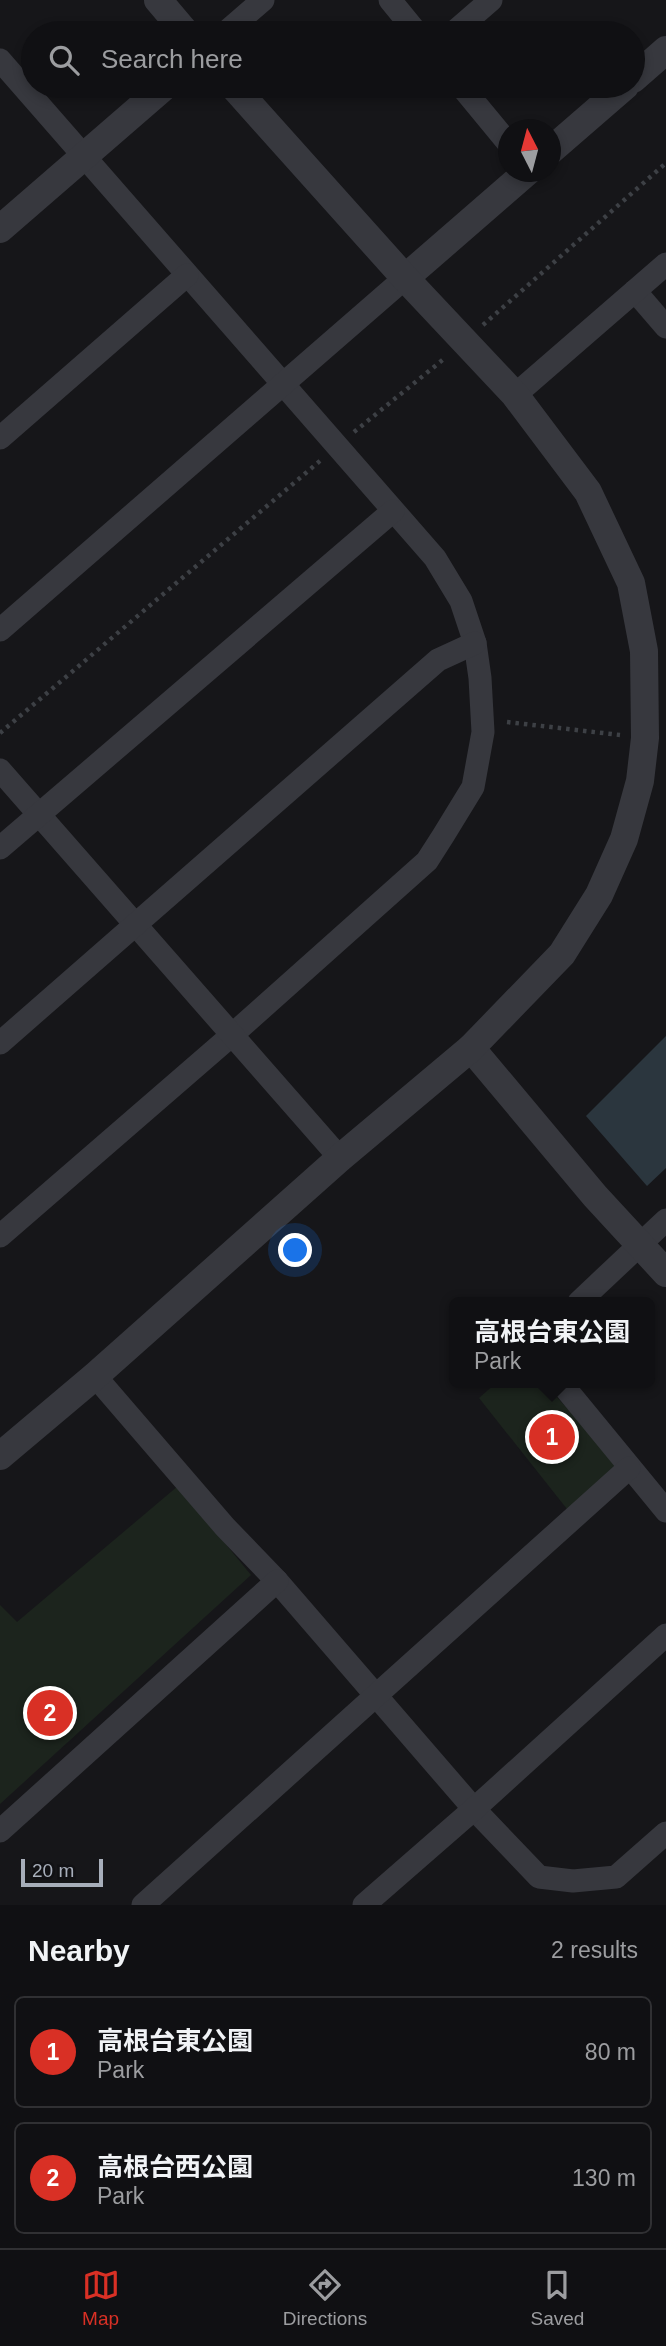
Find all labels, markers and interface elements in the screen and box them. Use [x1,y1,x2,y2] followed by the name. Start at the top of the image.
[21,21,645,98] search box
[45,41,83,79] icon: search
[101,44,243,74] text: Search here
[498,119,561,182] north arrow
[278,1233,312,1267] your location
[449,1297,655,1388] popup
[474,1317,630,1347] text: 高根台東公園
[474,1348,521,1374] text: Park
[529,1411,575,1463] pin: 1
[27,1687,73,1739] pin: 2
[21,1856,103,1888] scale bar
[32,1860,74,1881] text: 20 m
[28,1934,130,1967] text: Nearby
[551,1937,638,1963] text: 2 results
[97,2026,253,2056] text: 高根台東公園
[47,2039,59,2065] text: 1
[585,2039,636,2065] text: 80 m
[97,2057,144,2083] text: Park
[97,2152,253,2182] text: 高根台西公園
[47,2165,59,2191] text: 2
[572,2165,636,2191] text: 130 m
[97,2183,144,2209] text: Park
[82,2266,120,2330] tab: Map
[283,2266,367,2330] tab: Directions
[530,2266,584,2330] tab: Saved

